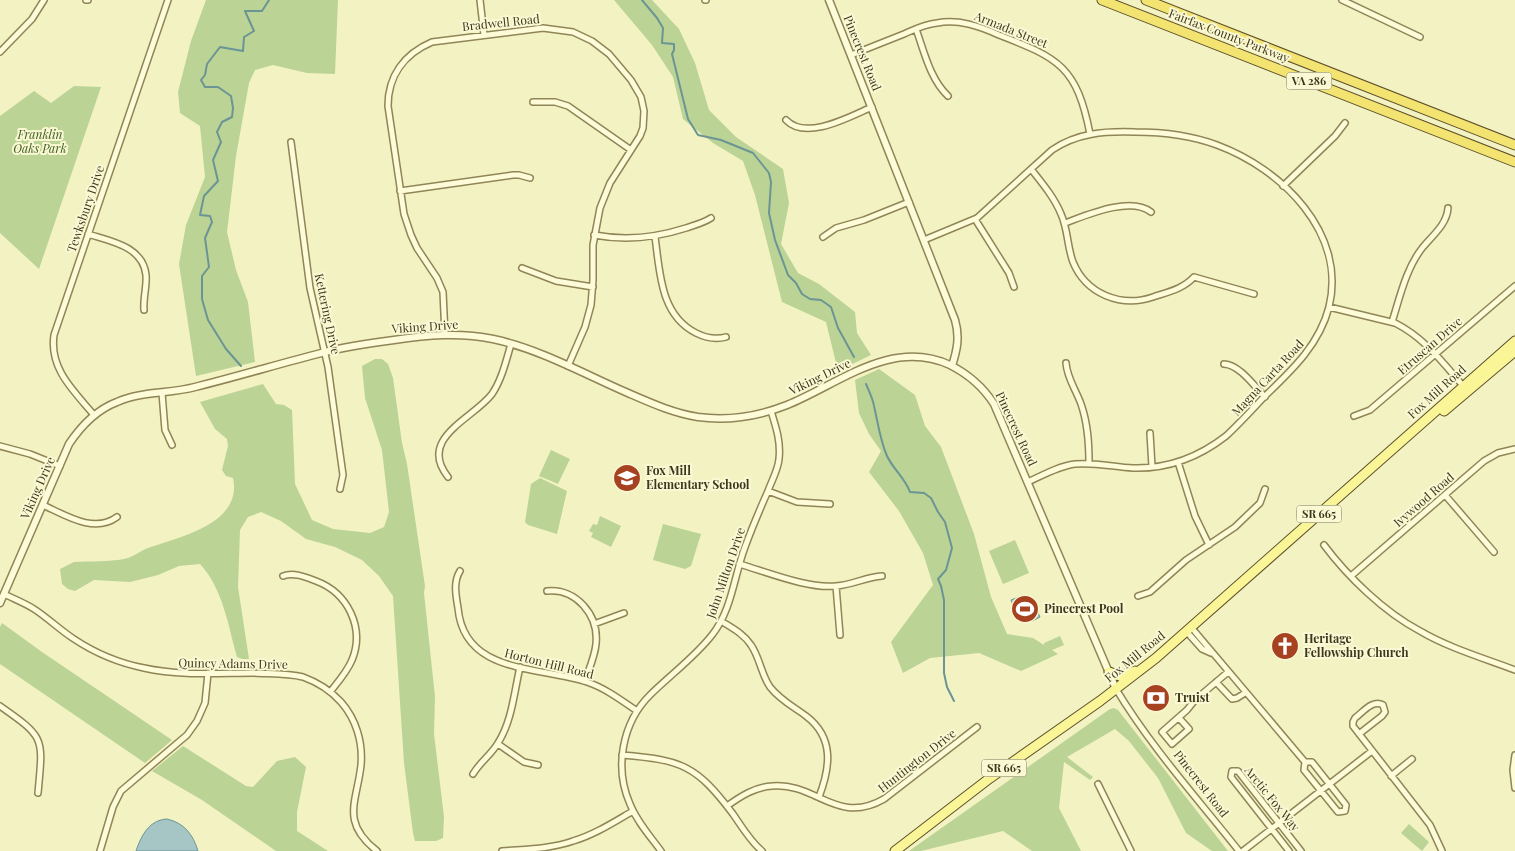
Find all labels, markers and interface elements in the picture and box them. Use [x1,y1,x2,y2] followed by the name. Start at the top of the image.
[1167,5,1292,66] street label: Fairfax County Parkway
[972,7,1051,51] street label: Armada Street
[461,10,541,34] street label: Bradwell Road
[840,12,885,93] street label: Pinecrest Road
[1286,72,1332,90] road number: VA 286
[13,126,67,156] park label: Franklin Oaks Park
[63,163,107,254] street label: Tewksbury Drive
[312,272,344,356] street label: Kettering Drive
[1394,313,1465,378] street label: Etruscan Drive
[390,316,459,336] street label: Viking Drive
[1228,336,1307,419] street label: Magna Carta Road
[785,354,853,398] street label: Viking Drive
[1404,361,1469,422] street label: Fox Mill Road
[993,389,1041,468] street label: Pinecrest Road
[16,454,58,522] street label: Viking Drive
[646,462,750,492] place label: Fox Mill Elementary School
[612,463,642,493] school or university icon: Fox Mill Elementary School
[1390,468,1457,530] street label: Ivywood Road
[1296,506,1342,522] road number: SR 665
[702,525,748,621] street label: John Milton Drive
[1010,594,1040,624] sports icon: Pinecrest Pool
[1044,600,1124,616] place label: Pinecrest Pool
[1101,627,1168,685] street label: Fox Mill Road
[1304,630,1409,660] place label: Heritage Fellowship Church
[1270,631,1300,661] church icon: Heritage Fellowship Church
[503,644,596,682] street label: Horton Hill Road
[178,654,288,672] street label: Quincy Adams Drive
[1141,683,1171,713] bank icon: Truist
[1175,689,1210,705] place label: Truist
[874,725,959,796] street label: Huntington Drive
[1171,747,1233,820] street label: Pinecrest Road
[982,760,1026,776] road number: SR 665
[1241,762,1304,834] street label: Arctic Fox Way

